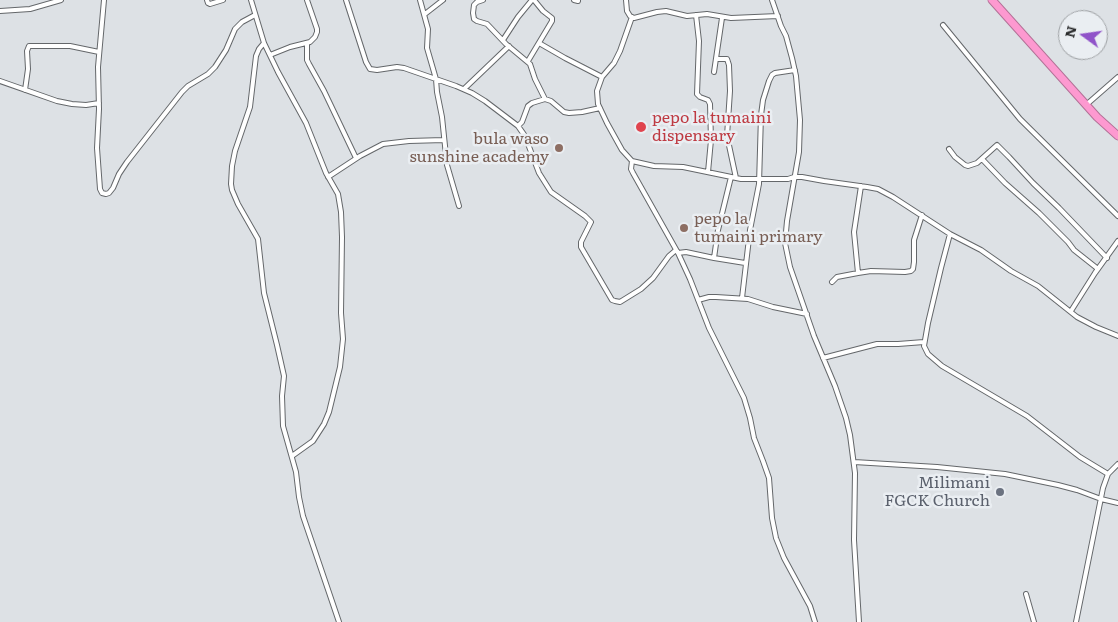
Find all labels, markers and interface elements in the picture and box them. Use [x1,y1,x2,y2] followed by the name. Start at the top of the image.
[1058,10,1108,60] north arrow
[1058,23,1081,40] text: N
[652,108,771,146] place label: pepo la tumaini dispensary
[634,120,648,134] marker: pepo la tumaini dispensary
[409,129,549,167] place label: bula waso sunshine academy
[553,142,565,154] marker: bula waso sunshine academy
[694,209,822,247] place label: pepo la tumaini primary
[678,222,690,234] marker: pepo la tumaini primary
[885,473,990,511] place label: Milimani FGCK Church
[994,486,1006,498] marker: Milimani FGCK Church

